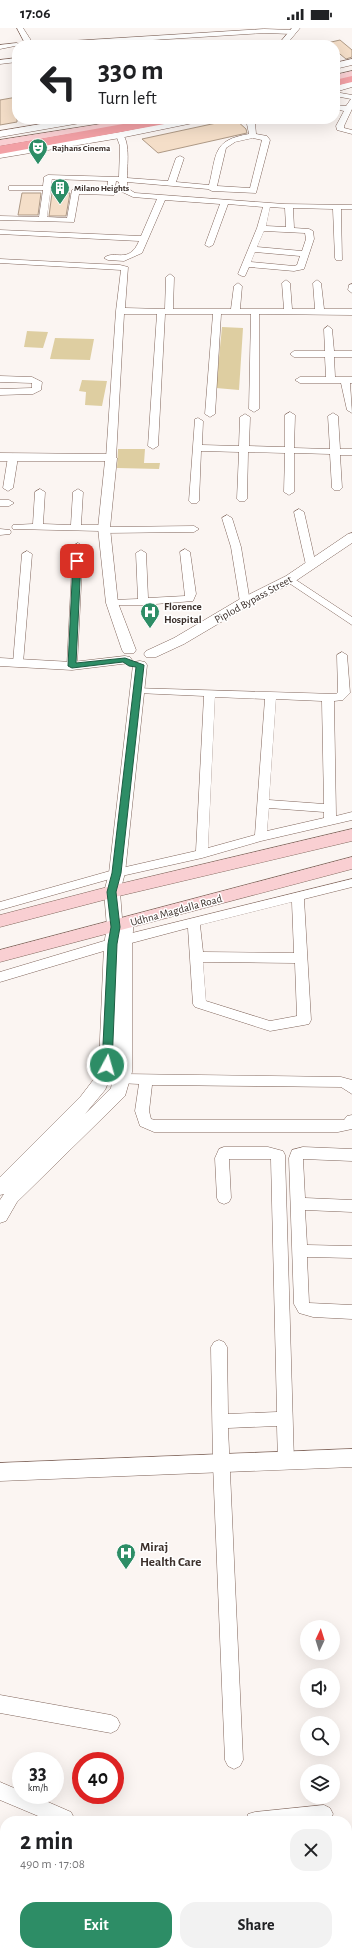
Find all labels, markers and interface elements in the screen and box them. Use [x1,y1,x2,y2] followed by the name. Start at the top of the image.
[20,6,50,21] text: 17:06
[32,56,84,108] icon: left
[98,57,164,85] text: 330 m
[98,90,157,108] text: Turn left
[27,137,49,165] theatre icon: Rajhans Cinema
[52,144,111,153] place label: Rajhans Cinema
[49,177,71,205] building icon: Milano Heights
[74,184,130,193] place label: Milano Heights
[60,544,94,578] pin
[66,550,88,572] icon: arrive
[213,573,294,625] street label: Piplod Bypass Street
[139,601,161,629] hospital icon: Florence Hospital
[164,601,202,625] place label: Florence Hospital
[129,893,223,928] street label: Udhna Magdalla Road
[86,1044,128,1086] position arrow
[140,1541,201,1569] place label: Miraj Health Care
[115,1542,137,1570] hospital icon: Miraj Health Care
[300,1620,340,1660] north arrow
[300,1620,340,1804] map controls
[300,1668,340,1708] button: sound
[300,1716,340,1756] button: search
[72,1752,124,1804] speed limit sign: 40
[29,1763,47,1783] text: 33
[300,1764,340,1804] button: layers
[28,1783,48,1793] text: km/h
[290,1829,332,1871] button: close
[20,1830,73,1854] text: 2 min
[20,1858,85,1871] text: 490 m · 17:08
[20,1902,172,1948] button: Exit
[180,1902,332,1948] button: Share

